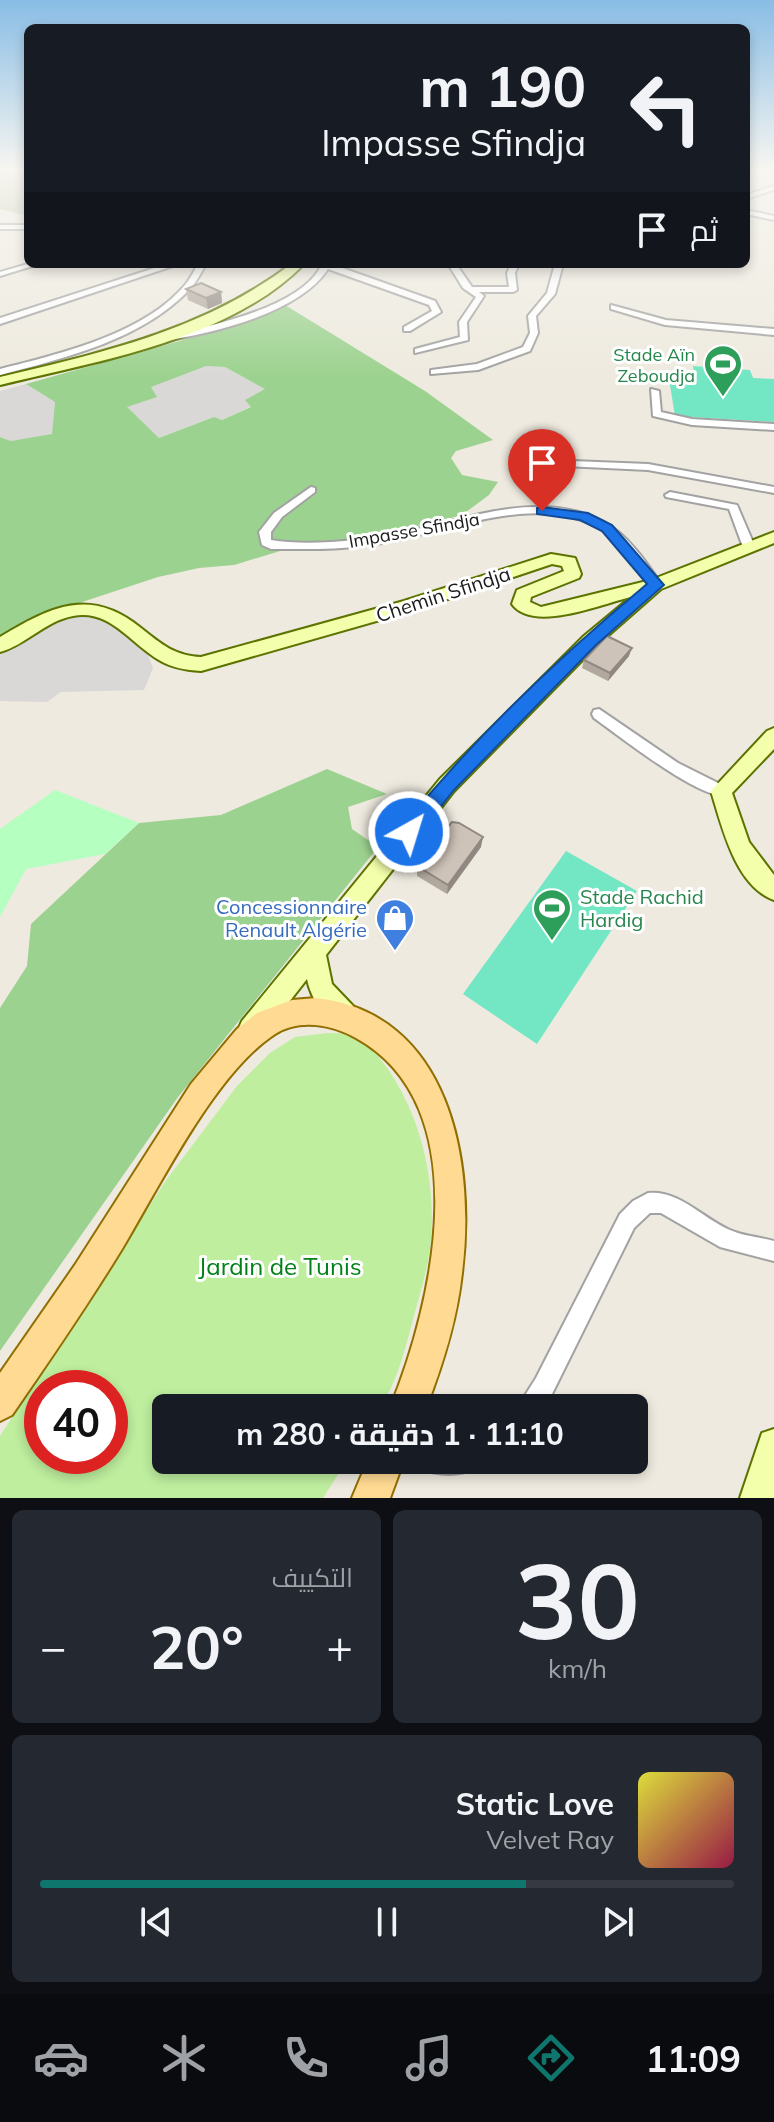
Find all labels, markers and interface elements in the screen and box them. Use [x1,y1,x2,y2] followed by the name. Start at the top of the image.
[419,51,586,121] text: 190 m
[614,56,718,160] icon: left
[321,120,586,165] text: Impasse Sfindja
[630,208,674,252] icon: arrive
[690,211,718,249] text: ثم
[613,343,695,387] place label: Stade Aïn Zeboudja
[702,343,744,398] sports icon: Stade Aïn Zeboudja
[508,429,576,511] pin
[520,441,564,485] icon: arrive
[347,507,481,553] street label: Impasse Sfindja
[373,560,513,628] street label: Chemin Sfindja
[367,790,451,874] position arrow
[580,884,704,932] place label: Stade Rachid Hardig
[531,887,573,942] sports icon: Stade Rachid Hardig
[216,894,367,942] place label: Concessionnaire Renault Algérie
[374,897,416,952] shop icon: Concessionnaire Renault Algérie
[198,1251,362,1281] park label: Jardin de Tunis
[24,1370,128,1474] speed limit sign: 40
[236,1415,564,1453] text: 11:10 · 1 دقيقة · 280 m
[515,1534,640,1665] text: 30
[271,1561,353,1594] text: التكييف
[149,1609,244,1684] text: 20°
[40,1619,66,1674] text: −
[327,1619,353,1674] text: +
[548,1652,607,1685] text: km/h
[456,1785,614,1823] text: Static Love
[486,1823,614,1856] text: Velvet Ray
[134,1900,178,1944] icon: previous
[365,1900,409,1944] icon: pause
[596,1900,640,1944] icon: next
[33,2030,89,2086] icon: car
[156,2030,212,2086] icon: climate
[278,2030,334,2086] icon: phone
[401,2030,457,2086] icon: music
[523,2030,579,2086] icon: directions
[645,2036,741,2081] text: 11:09

